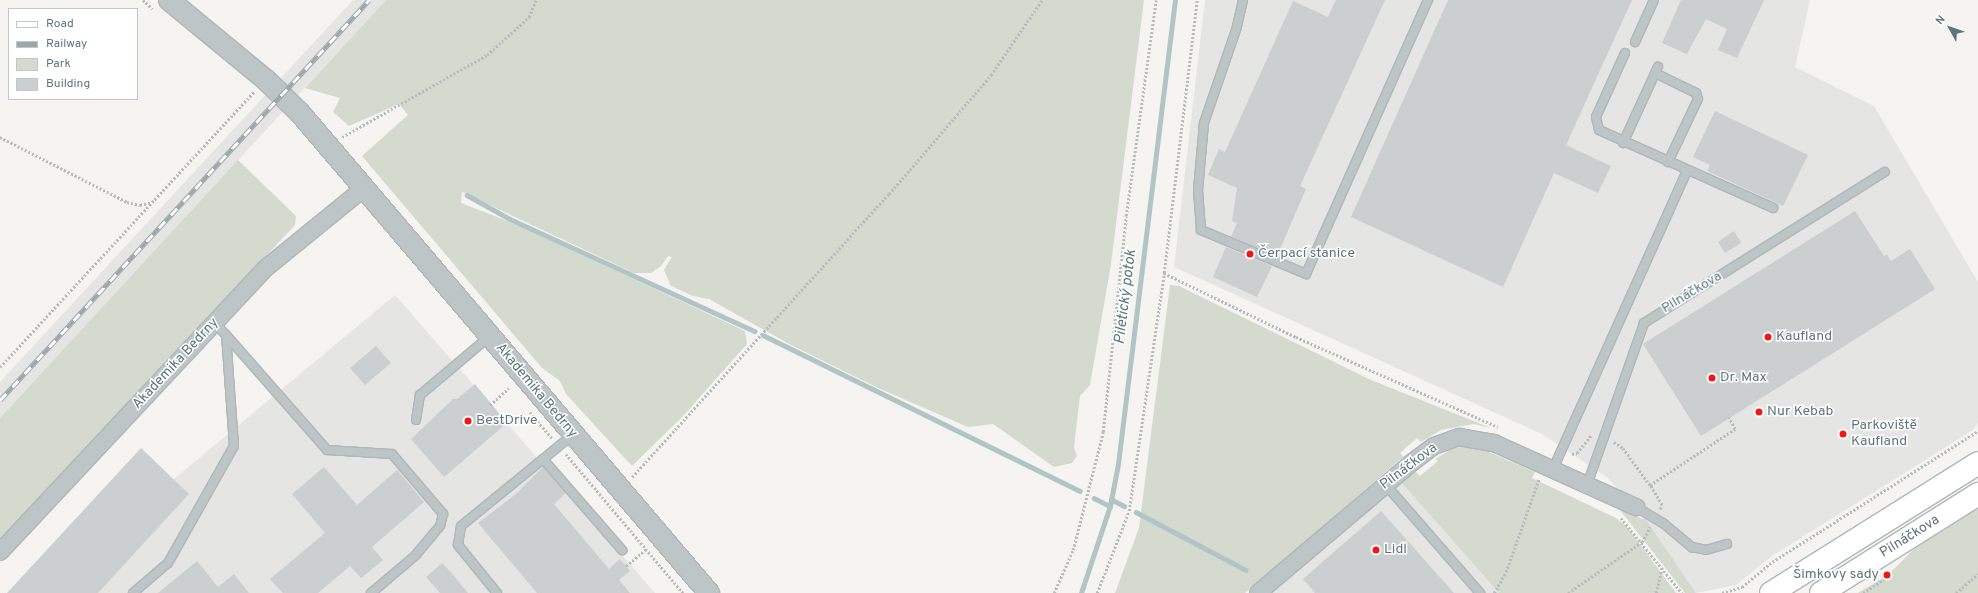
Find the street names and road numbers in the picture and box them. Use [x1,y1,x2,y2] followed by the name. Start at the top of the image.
[1659,268,1725,318] street label: Pilnáčkova
[129,315,223,413] street label: Akademika Bedrny
[491,340,581,442] street label: Akademika Bedrny
[1377,440,1441,494] street label: Pilnáčkova
[1877,512,1943,562] street label: Pilnáčkova

